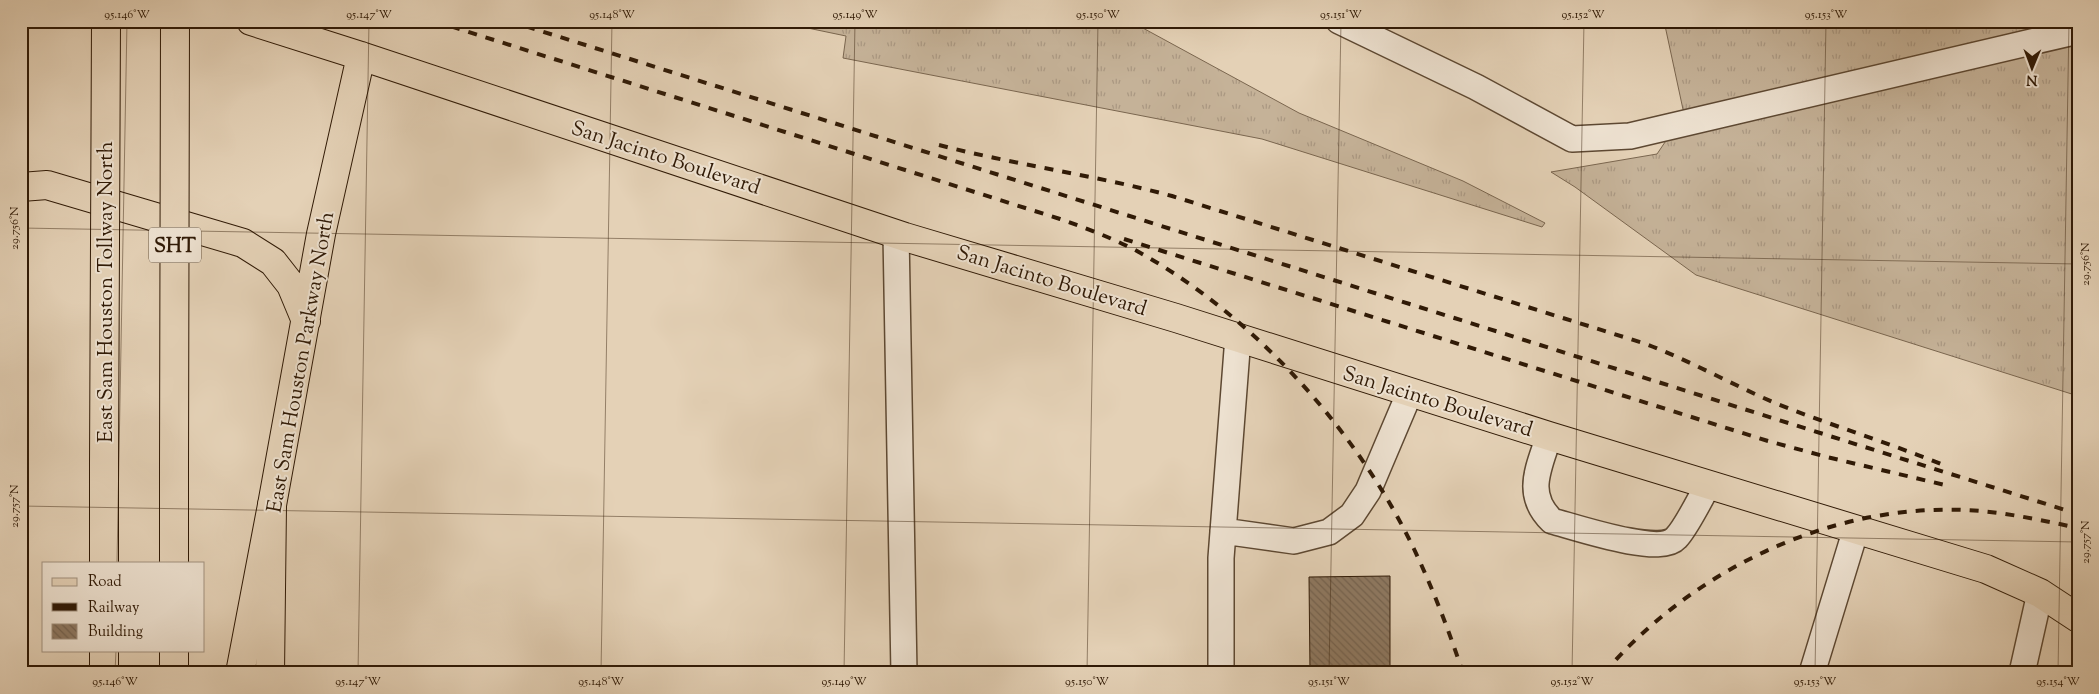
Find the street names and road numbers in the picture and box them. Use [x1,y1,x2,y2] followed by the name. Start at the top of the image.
[567,114,764,204] street label: San Jacinto Boulevard
[92,141,122,443] street label: East Sam Houston Tollway North
[261,209,343,515] street label: East Sam Houston Parkway North
[149,228,201,262] road number: SHT
[953,239,1150,325] street label: San Jacinto Boulevard
[1339,360,1536,446] street label: San Jacinto Boulevard

